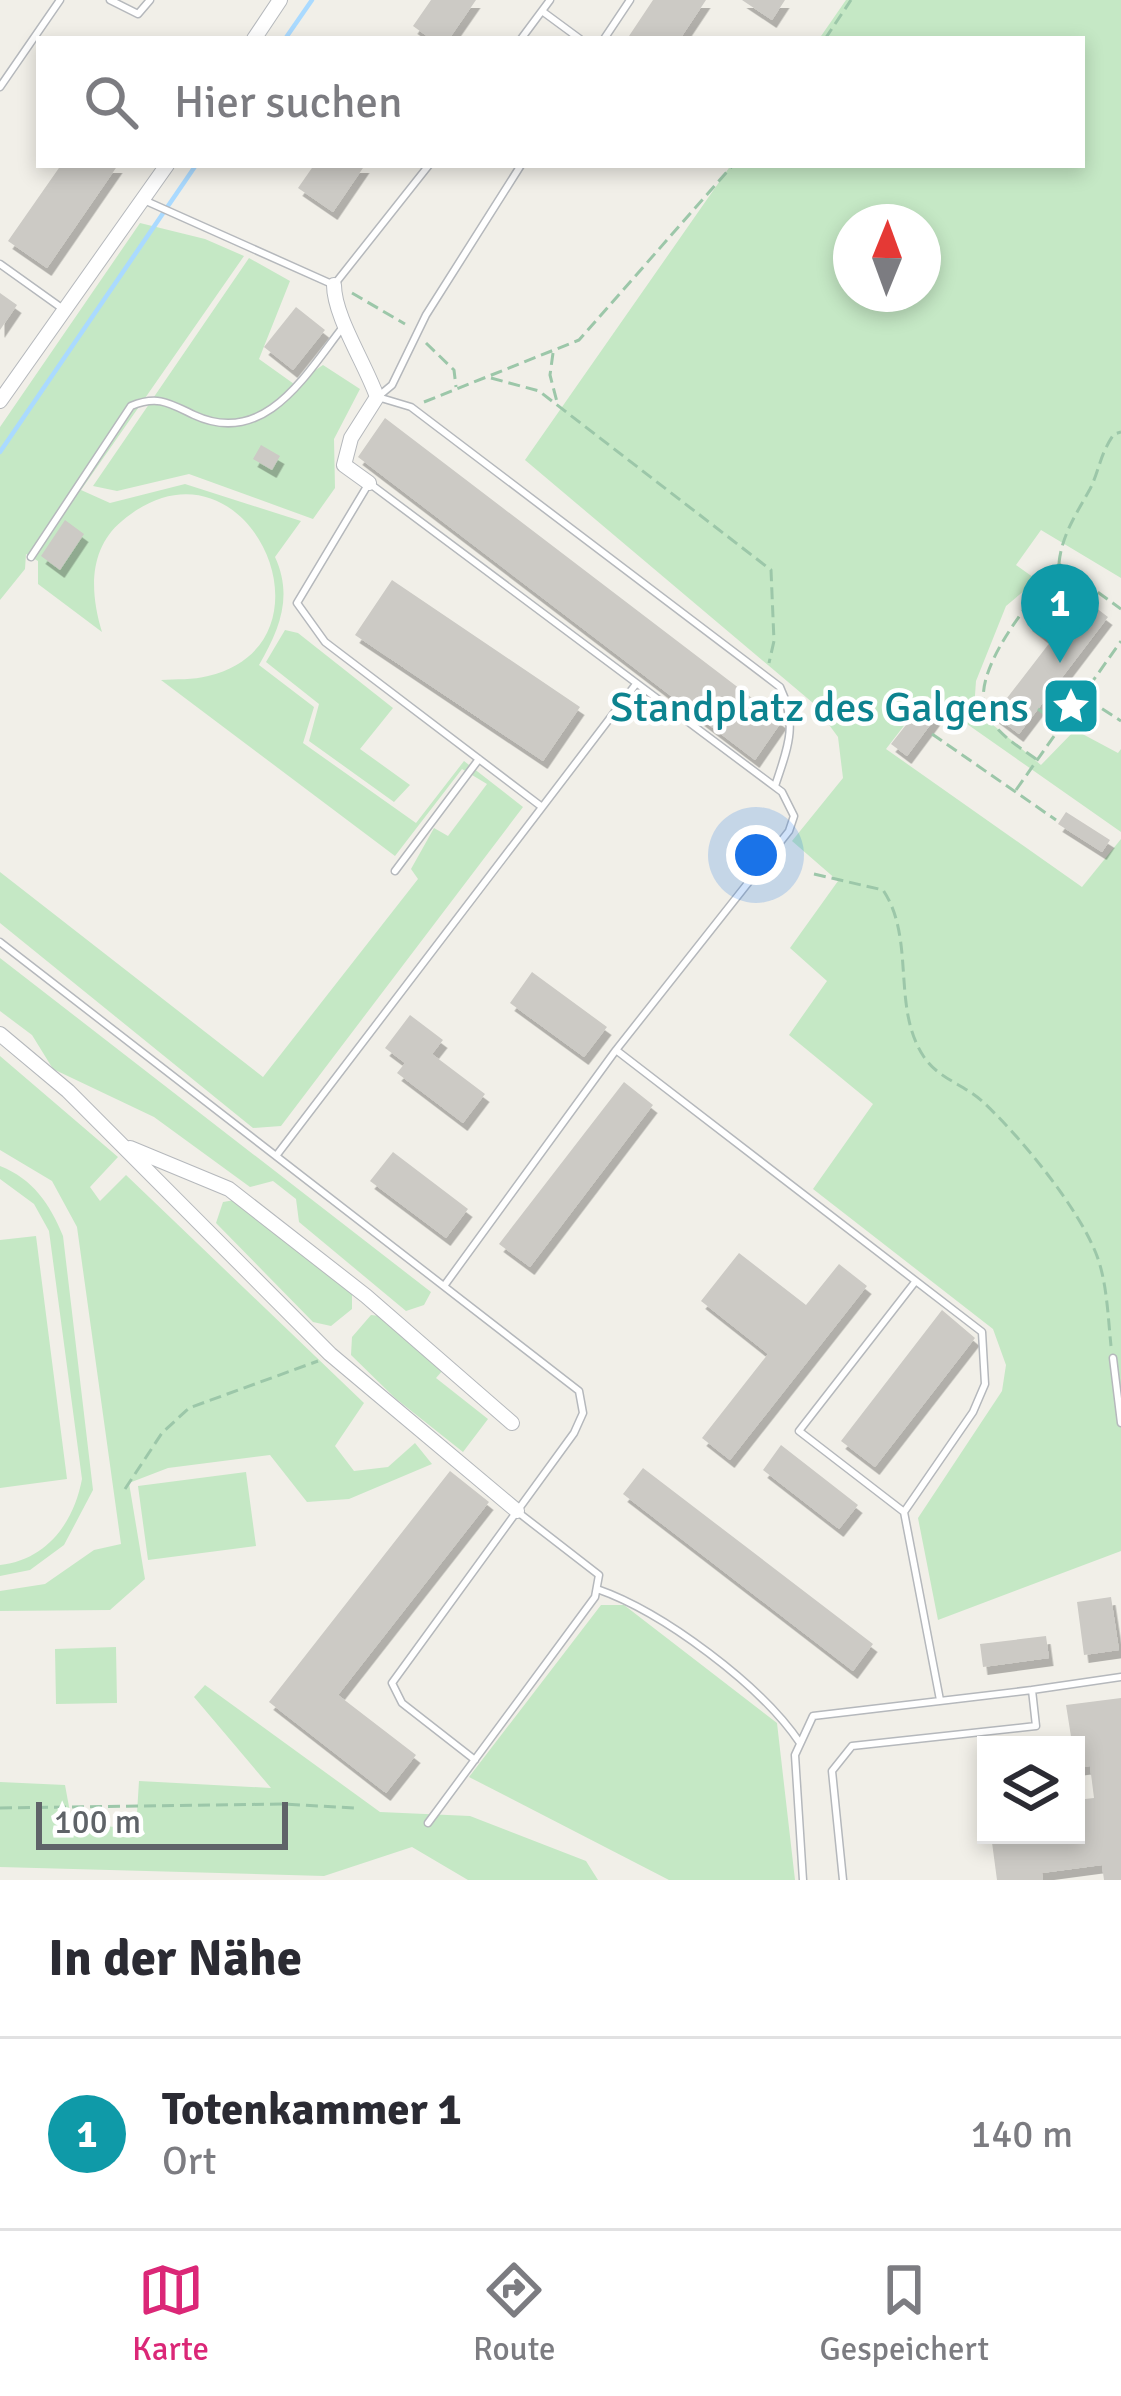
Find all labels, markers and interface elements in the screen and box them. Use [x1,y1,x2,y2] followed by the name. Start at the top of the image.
[36,36,1085,168] search box
[78,69,144,135] icon: search
[174,75,403,130] text: Hier suchen
[833,204,941,312] north arrow
[1021,564,1099,663] pin: 1
[1040,675,1102,737] place icon: Standplatz des Galgens
[610,682,1029,733] place label: Standplatz des Galgens
[726,825,786,885] your location
[977,1736,1085,1844] map controls
[977,1736,1085,1844] button: layers
[36,1796,288,1849] scale bar
[54,1802,141,1843] text: 100 m
[48,1927,302,1990] text: In der Nähe
[162,2082,462,2137] text: Totenkammer 1
[76,2110,98,2158] text: 1
[970,2110,1073,2158] text: 140 m
[162,2137,216,2185] text: Ort
[132,2257,209,2370] tab: Karte
[473,2257,555,2370] tab: Route
[819,2257,989,2370] tab: Gespeichert

